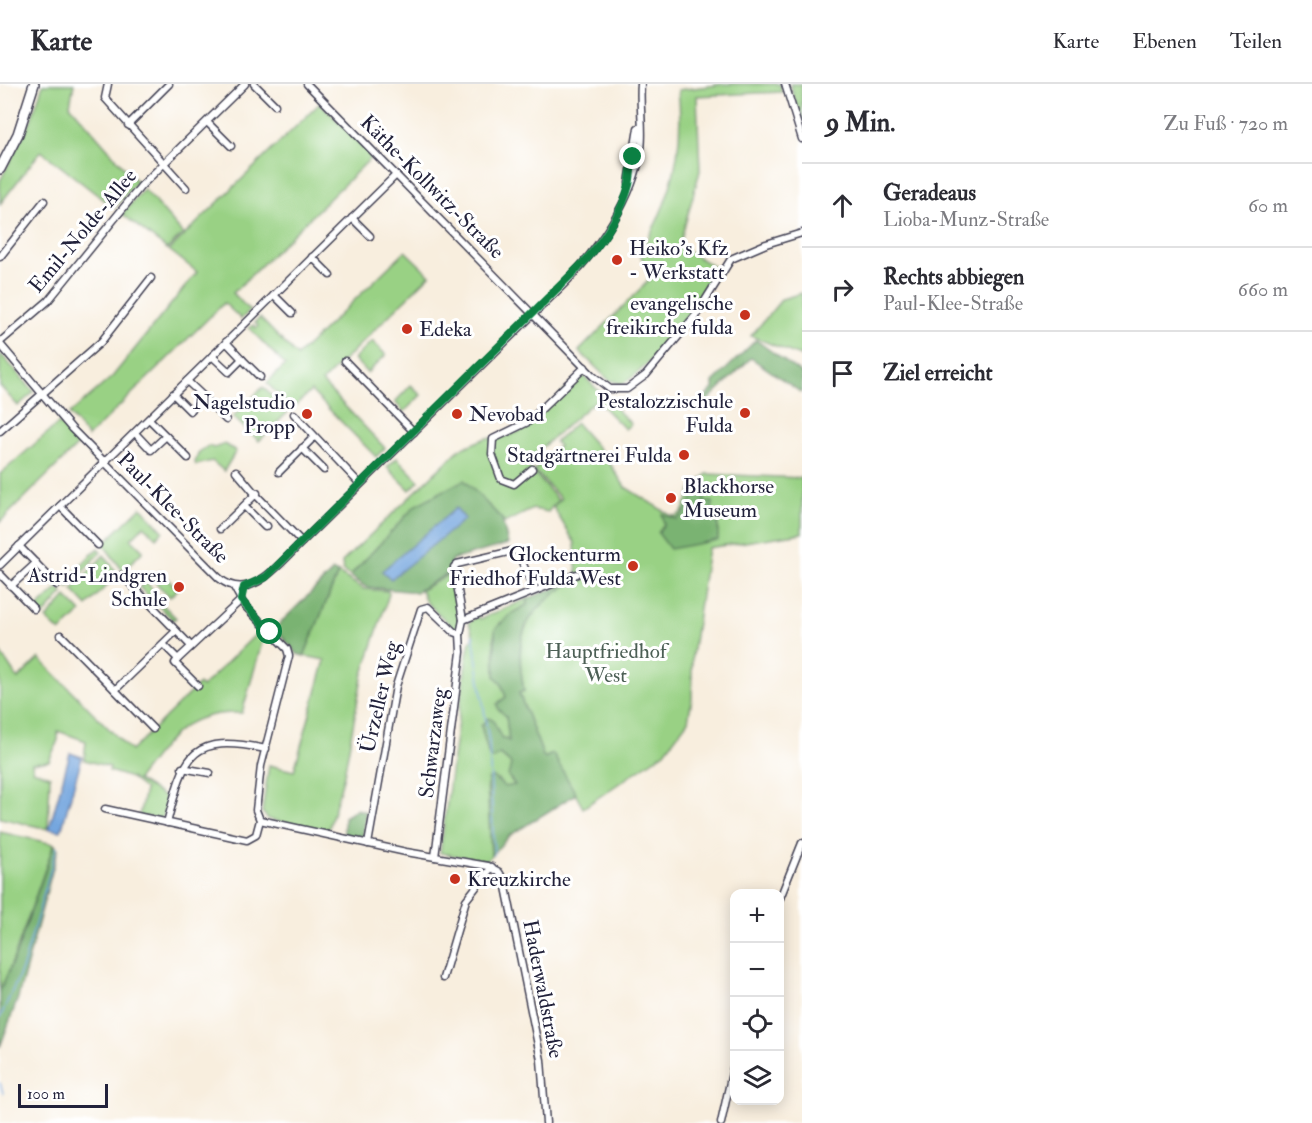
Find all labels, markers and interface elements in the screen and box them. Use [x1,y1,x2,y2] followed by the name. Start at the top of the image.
[30,24,92,59] text: Karte
[1052,28,1099,55] text: Karte
[1132,28,1197,55] text: Ebenen
[1230,28,1282,55] text: Teilen
[826,107,895,139] text: 9 Min.
[354,109,510,265] street label: Käthe-Kollwitz-Straße
[1164,111,1288,136] text: Zu Fuß · 720 m
[619,143,645,169] route end
[23,163,143,299] street label: Emil-Nolde-Allee
[883,179,976,207] text: Geradeaus
[826,189,859,222] icon: ahead
[1248,193,1288,218] text: 60 m
[883,207,1049,232] text: Lioba-Munz-Straße
[629,235,728,286] place label: Heiko's Kfz - Werkstatt
[610,253,624,267] marker: Heiko's Kfz - Werkstatt
[883,263,1024,291] text: Rechts abbiegen
[826,273,859,306] icon: right
[1238,277,1288,302] text: 660 m
[606,290,733,341] place label: evangelische freikirche fulda
[883,291,1023,316] text: Paul-Klee-Straße
[738,308,752,322] marker: evangelische freikirche fulda
[419,316,472,343] place label: Edeka
[400,322,414,336] marker: Edeka
[826,357,859,390] icon: arrive
[883,359,993,387] text: Ziel erreicht
[597,388,733,439] place label: Pestalozzischule Fulda
[193,389,295,440] place label: Nagelstudio Propp
[469,401,545,428] place label: Nevobad
[738,406,752,420] marker: Pestalozzischule Fulda
[300,407,314,421] marker: Nagelstudio Propp
[450,407,464,421] marker: Nevobad
[507,442,672,469] place label: Stadgärtnerei Fulda
[111,446,235,570] street label: Paul-Klee-Straße
[677,448,691,462] marker: Stadgärtnerei Fulda
[683,473,774,524] place label: Blackhorse Museum
[664,491,678,505] marker: Blackhorse Museum
[449,541,621,592] place label: Glockenturm Friedhof Fulda West
[626,559,640,573] marker: Glockenturm Friedhof Fulda West
[27,562,167,613] place label: Astrid-Lindgren Schule
[172,580,186,594] marker: Astrid-Lindgren Schule
[256,618,282,644] route start
[354,638,406,756] street label: Ürzeller Weg
[545,638,670,689] park label: Hauptfriedhof West
[413,686,453,800] street label: Schwarzaweg
[467,866,571,893] place label: Kreuzkirche
[448,872,462,886] marker: Kreuzkirche
[730,889,784,1105] map controls
[730,889,784,943] button: +
[516,917,570,1061] street label: Haderwaldstraße
[730,943,784,997] button: −
[730,997,784,1051] button: locate
[730,1051,784,1105] button: layers
[18,1081,108,1108] scale bar
[27,1084,65,1104] text: 100 m

